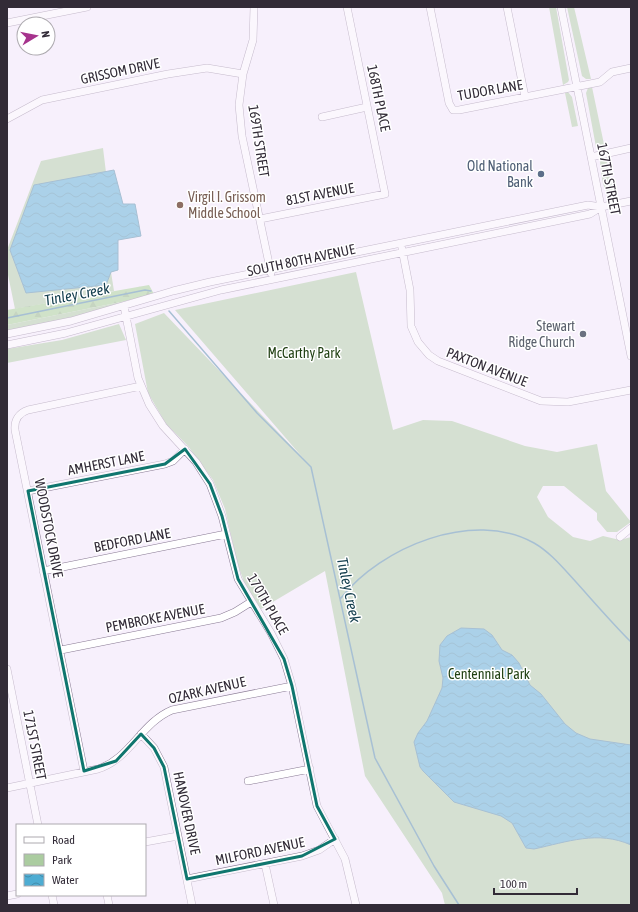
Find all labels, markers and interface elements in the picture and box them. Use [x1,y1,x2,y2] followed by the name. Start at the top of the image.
[16,16,56,56] north arrow
[39,30,52,39] text: N
[79,55,161,87] street label: GRISSOM DRIVE
[364,63,394,133] street label: 168TH PLACE
[456,76,524,104] street label: TUDOR LANE
[245,104,273,178] street label: 169TH STREET
[594,142,624,216] street label: 167TH STREET
[467,158,533,190] place label: Old National Bank
[536,169,546,179] marker: Old National Bank
[285,180,355,208] street label: 81ST AVENUE
[188,189,266,221] place label: Virgil I. Grissom Middle School
[175,200,185,210] marker: Virgil I. Grissom Middle School
[246,241,356,279] street label: SOUTH 80TH AVENUE
[43,279,112,309] water label: Tinley Creek
[508,318,575,350] place label: Stewart Ridge Church
[578,329,588,339] marker: Stewart Ridge Church
[444,344,530,390] street label: PAXTON AVENUE
[267,345,341,361] park label: McCarthy Park
[66,448,146,478] street label: AMHERST LANE
[32,477,66,579] street label: WOODSTOCK DRIVE
[92,525,172,555] street label: BEDFORD LANE
[334,556,364,625] water label: Tinley Creek
[244,571,292,637] street label: 170TH PLACE
[104,601,206,635] street label: PEMBROKE AVENUE
[448,666,530,682] park label: Centennial Park
[167,673,247,707] street label: OZARK AVENUE
[20,709,50,781] street label: 171ST STREET
[170,770,204,856] street label: HANOVER DRIVE
[16,824,146,896] legend
[52,833,75,847] text: Road
[214,834,306,868] street label: MILFORD AVENUE
[52,853,73,867] text: Park
[494,870,577,896] scale bar
[52,873,79,887] text: Water
[500,877,527,891] text: 100 m

